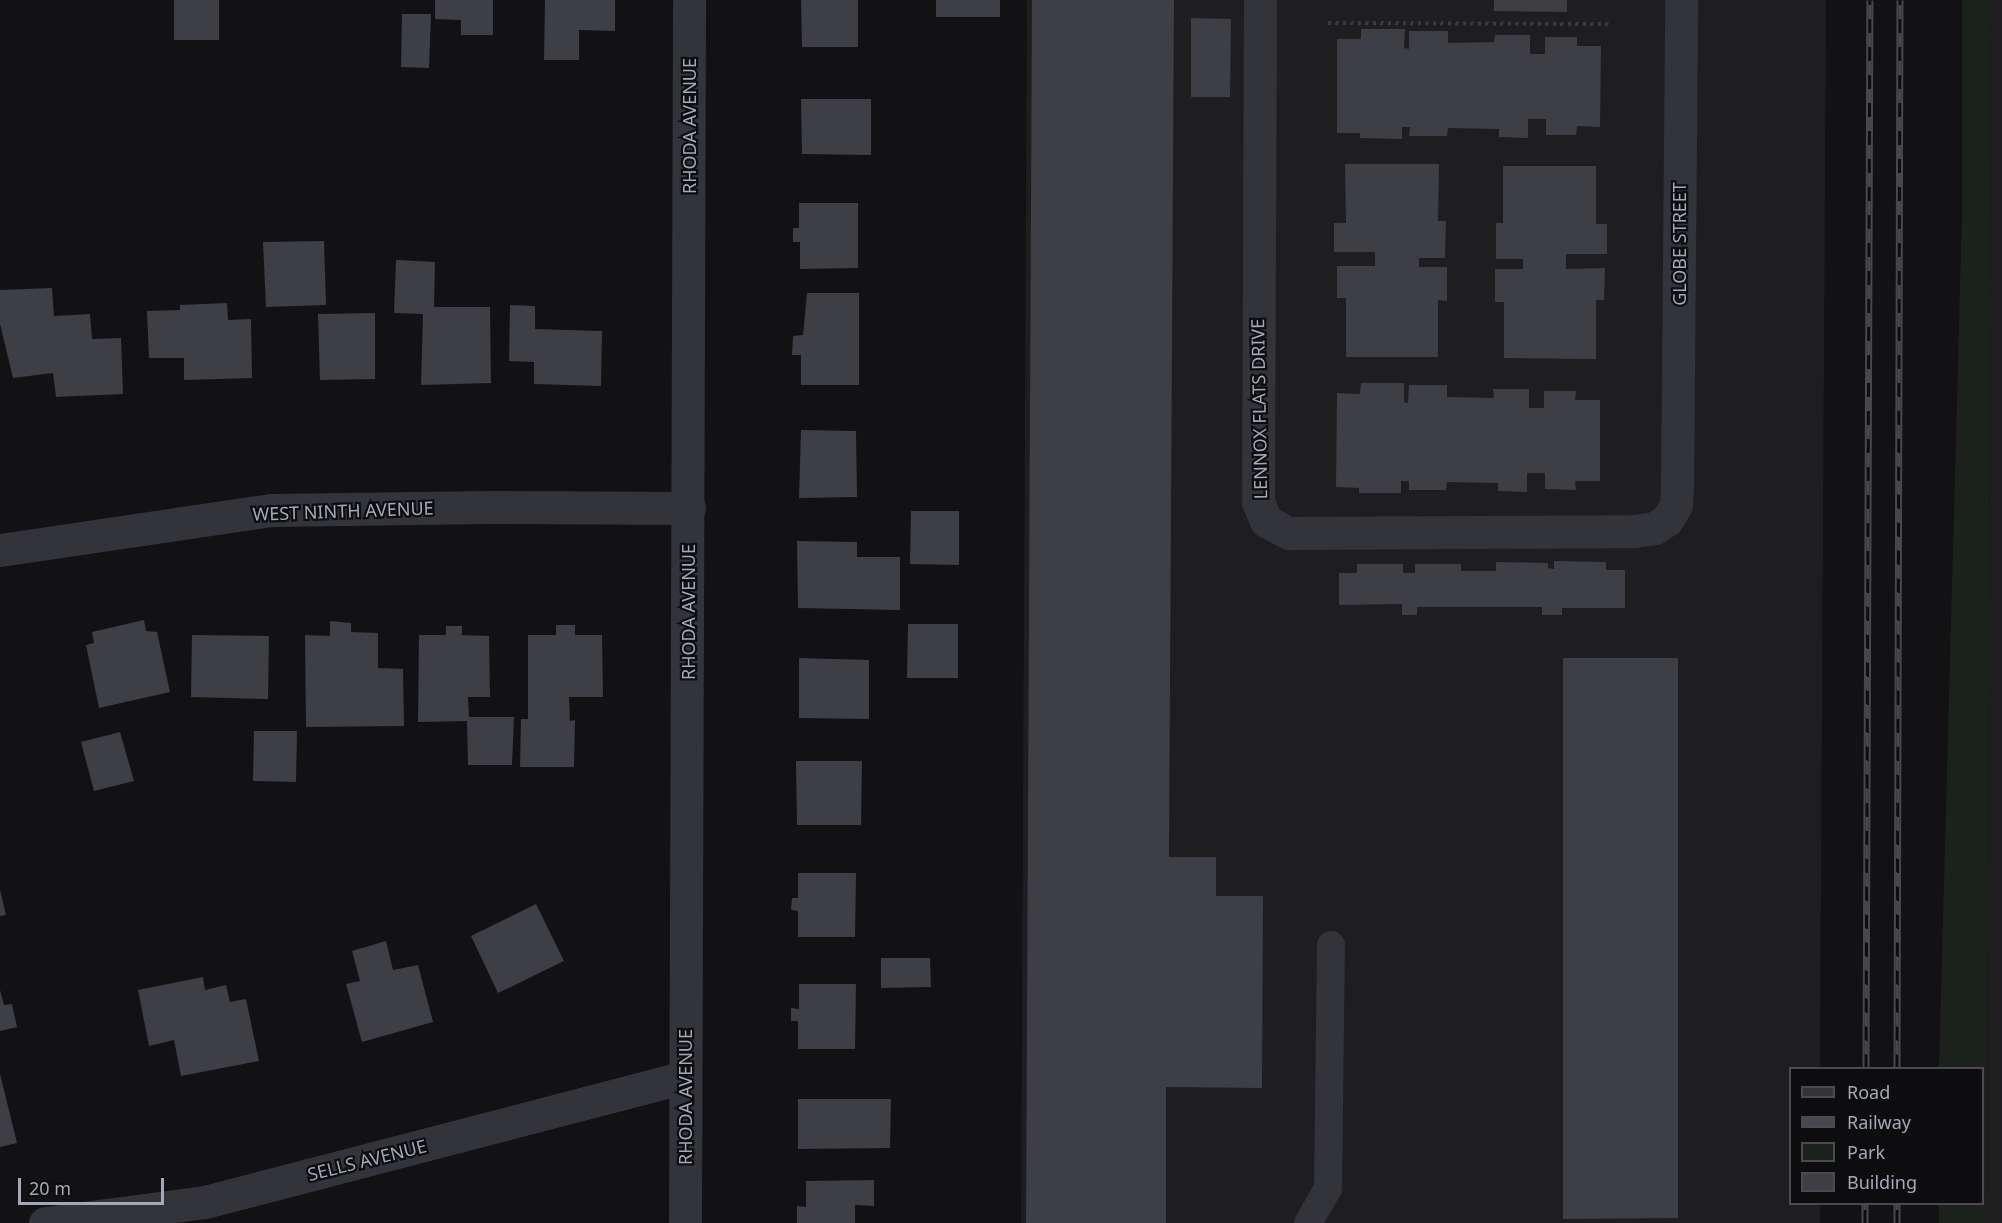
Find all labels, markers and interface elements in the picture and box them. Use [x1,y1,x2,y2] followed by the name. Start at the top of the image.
[678,58,700,194] street label: RHODA AVENUE
[1668,182,1690,306] street label: GLOBE STREET
[1247,319,1271,499] street label: LENNOX FLATS DRIVE
[252,497,434,525] street label: WEST NINTH AVENUE
[677,544,699,680] street label: RHODA AVENUE
[674,1029,696,1165] street label: RHODA AVENUE
[1789,1067,1984,1205] legend
[1847,1080,1890,1104] text: Road
[1847,1110,1911,1134] text: Railway
[305,1135,429,1185] street label: SELLS AVENUE
[1847,1140,1885,1164] text: Park
[21,1166,166,1204] scale bar
[1847,1170,1917,1194] text: Building
[29,1176,71,1200] text: 20 m

